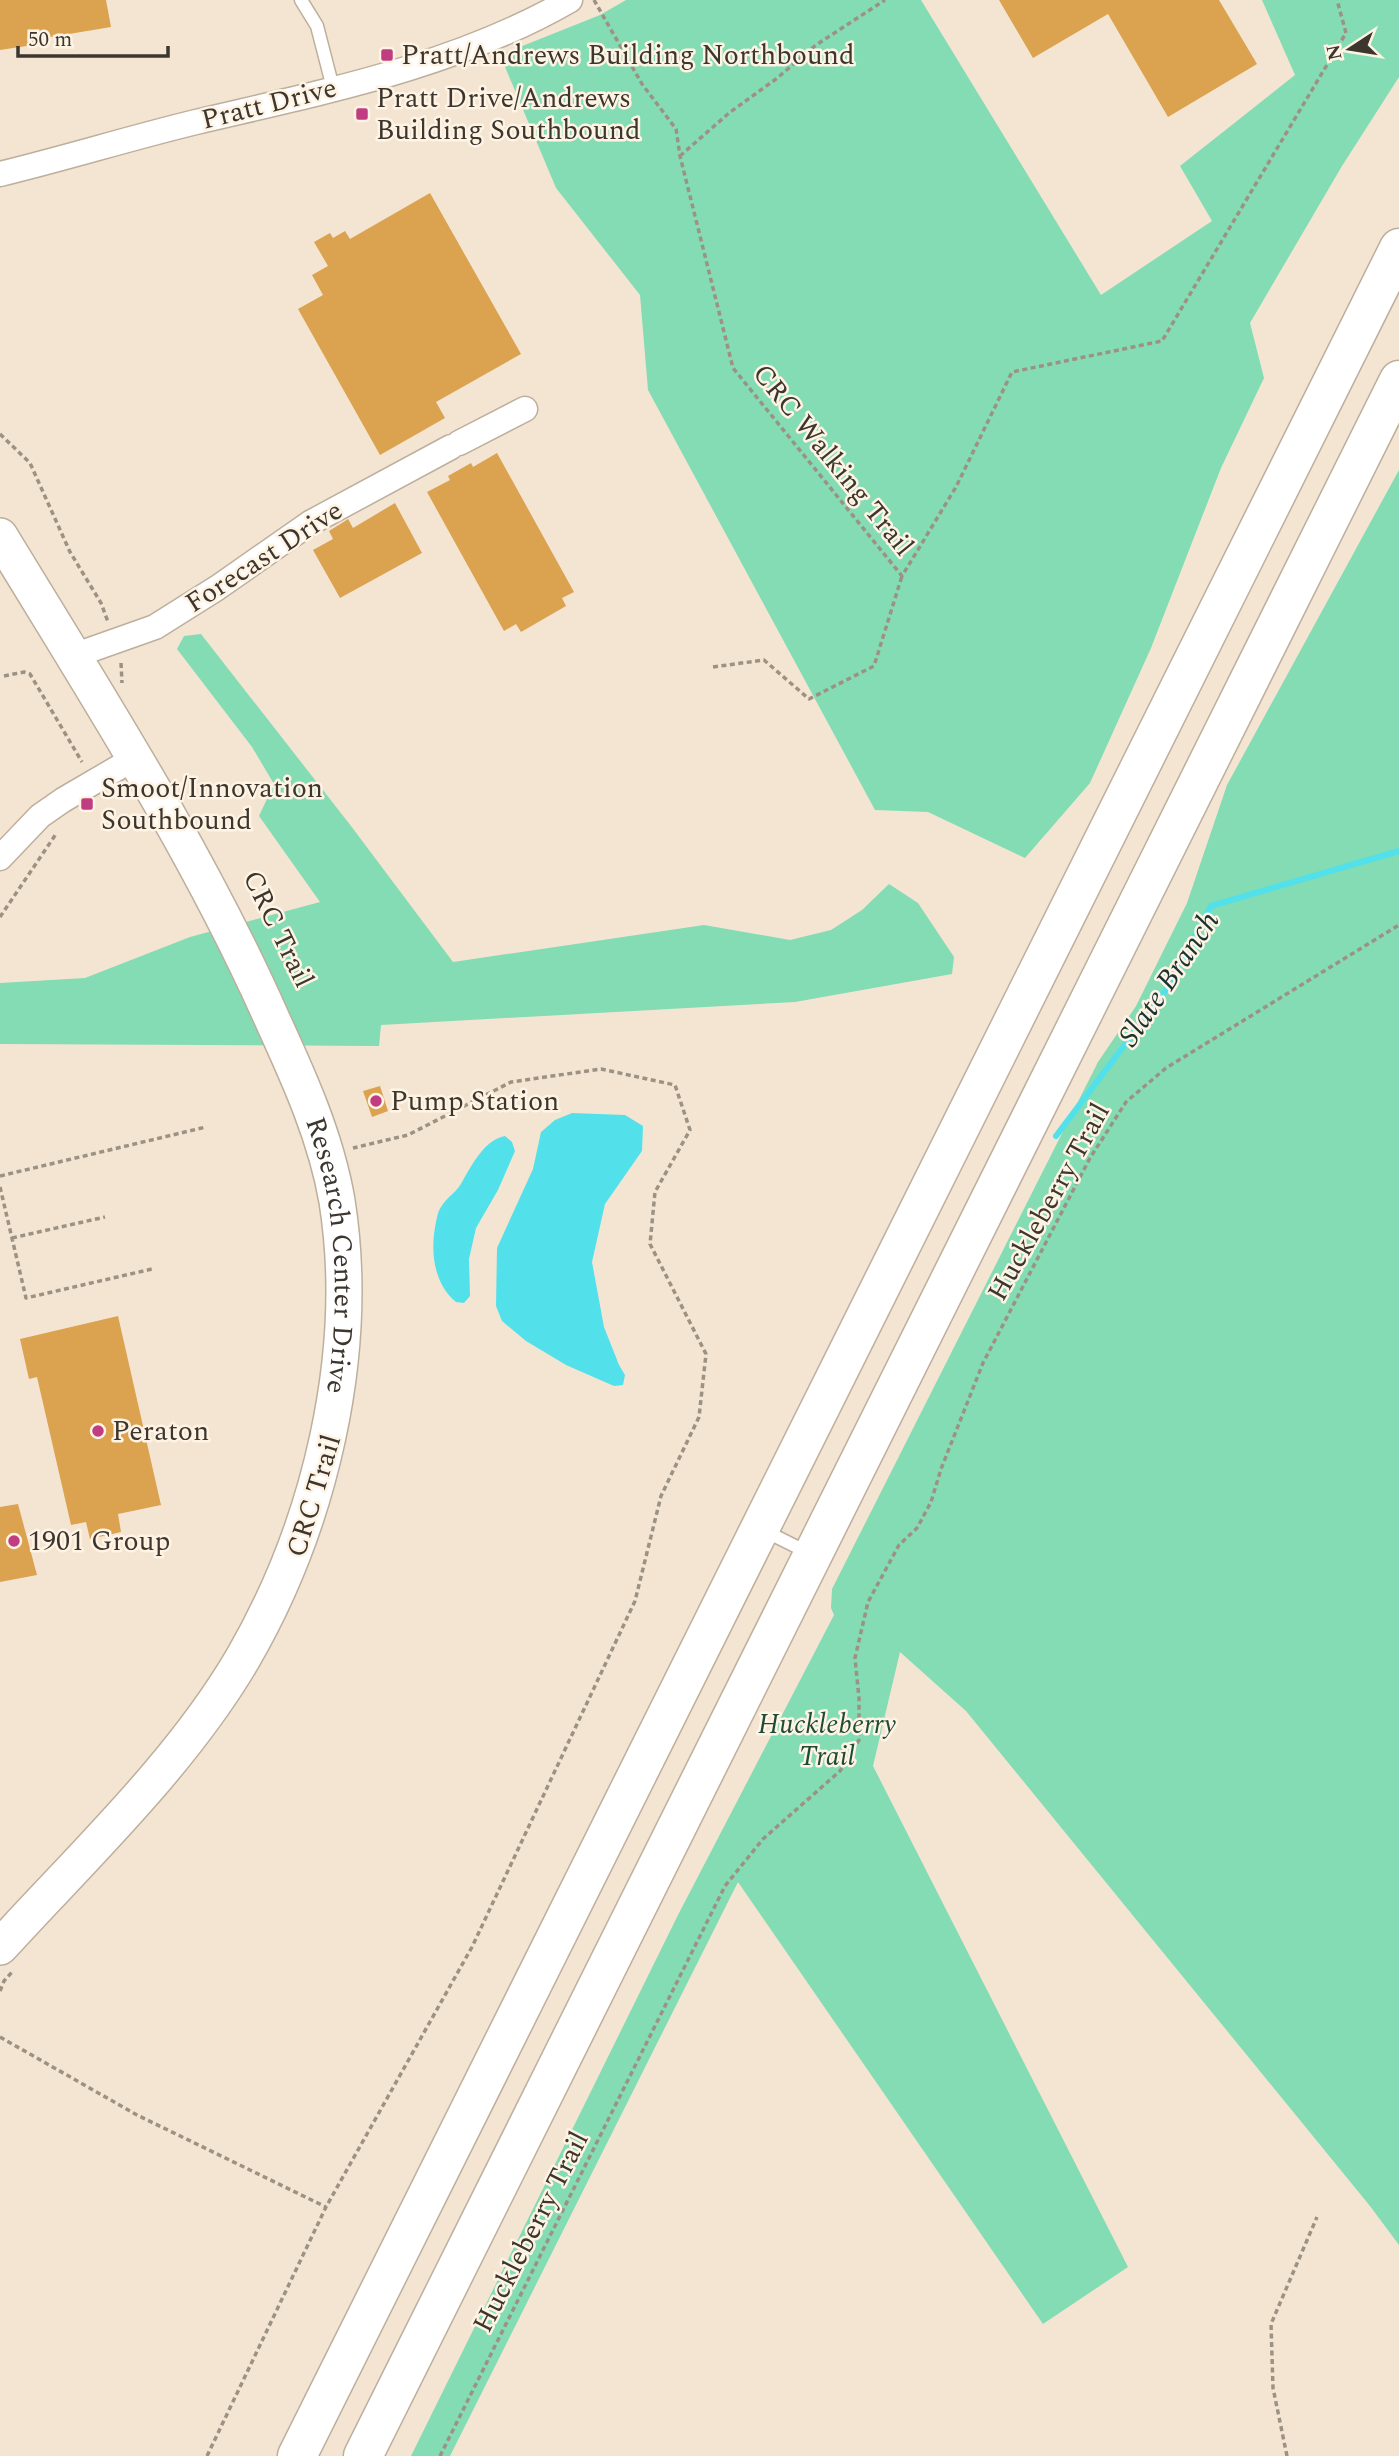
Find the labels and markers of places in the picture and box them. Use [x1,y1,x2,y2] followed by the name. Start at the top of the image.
[401,34,855,77] place label: Pratt/Andrews Building Northbound
[379,47,395,63] marker: Pratt/Andrews Building Northbound
[376,77,641,152] place label: Pratt Drive/Andrews Building Southbound
[354,106,370,122] marker: Pratt Drive/Andrews Building Southbound
[101,767,323,842] place label: Smoot/Innovation Southbound
[79,796,95,812] marker: Smoot/Innovation Southbound
[390,1080,559,1123] place label: Pump Station
[368,1093,384,1109] marker: Pump Station
[112,1410,209,1453] place label: Peraton
[90,1423,106,1439] marker: Peraton
[28,1520,170,1563] place label: 1901 Group
[6,1533,22,1549] marker: 1901 Group

